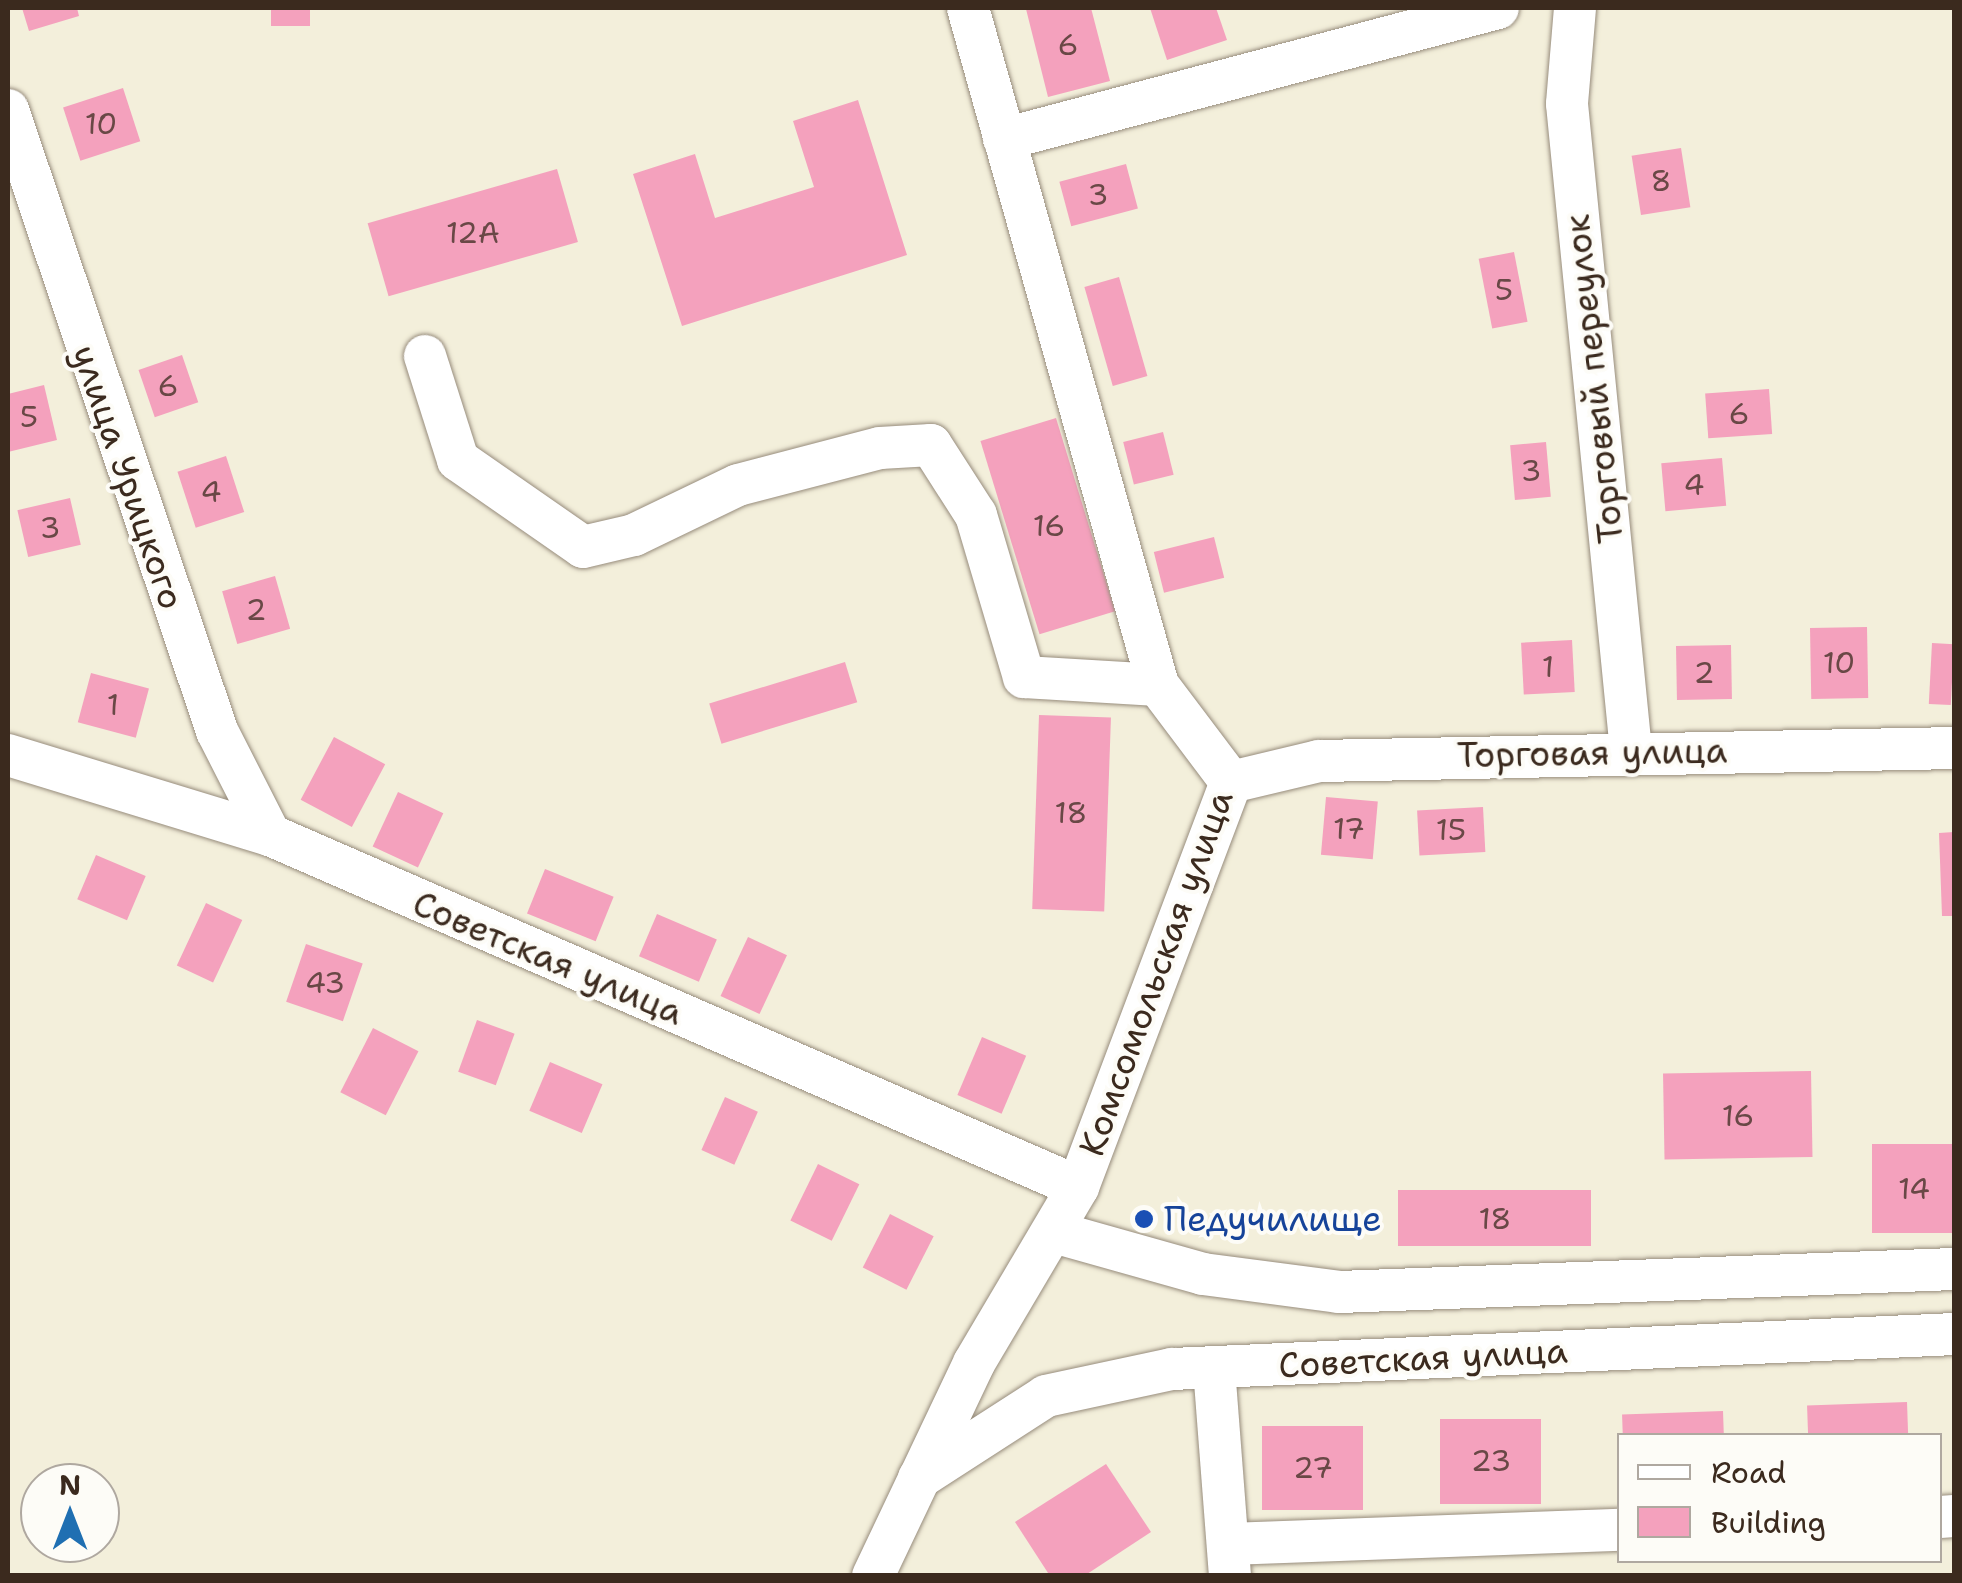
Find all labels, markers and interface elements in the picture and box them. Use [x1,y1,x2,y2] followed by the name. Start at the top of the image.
[1058,27,1078,63] house number: 6
[85,106,117,142] house number: 10
[1651,163,1671,199] house number: 8
[1088,177,1108,213] house number: 3
[1556,212,1632,546] street label: Торговый переулок
[446,215,500,251] house number: 12А
[1495,272,1513,308] house number: 5
[63,339,193,615] street label: улица Урицкого
[158,368,178,404] house number: 6
[1729,396,1749,432] house number: 6
[20,399,38,435] house number: 5
[1521,453,1541,489] house number: 3
[1684,467,1704,503] house number: 4
[201,474,221,510] house number: 4
[1033,508,1065,544] house number: 16
[40,510,60,546] house number: 3
[246,592,266,628] house number: 2
[1823,645,1855,681] house number: 10
[1542,649,1554,685] house number: 1
[1694,655,1714,691] house number: 2
[107,687,119,723] house number: 1
[1456,730,1728,776] street label: Торговая улица
[1070,784,1242,1162] street label: Комсомольская улица
[1054,795,1088,831] house number: 18
[1333,811,1365,847] house number: 17
[1436,812,1466,848] house number: 15
[407,882,689,1034] street label: Советская улица
[305,965,345,1001] house number: 43
[1722,1098,1754,1134] house number: 16
[1898,1171,1930,1207] house number: 14
[1164,1198,1382,1240] place label: Педучилище
[1478,1201,1512,1237] house number: 18
[1133,1208,1155,1230] marker: Педучилище
[1277,1329,1569,1387] street label: Советская улица
[1617,1433,1942,1563] legend
[1471,1443,1511,1479] house number: 23
[1293,1450,1333,1486] house number: 27
[1711,1452,1786,1493] text: Road
[20,1463,120,1563] north arrow
[59,1466,81,1504] text: N
[1711,1502,1826,1543] text: Building

